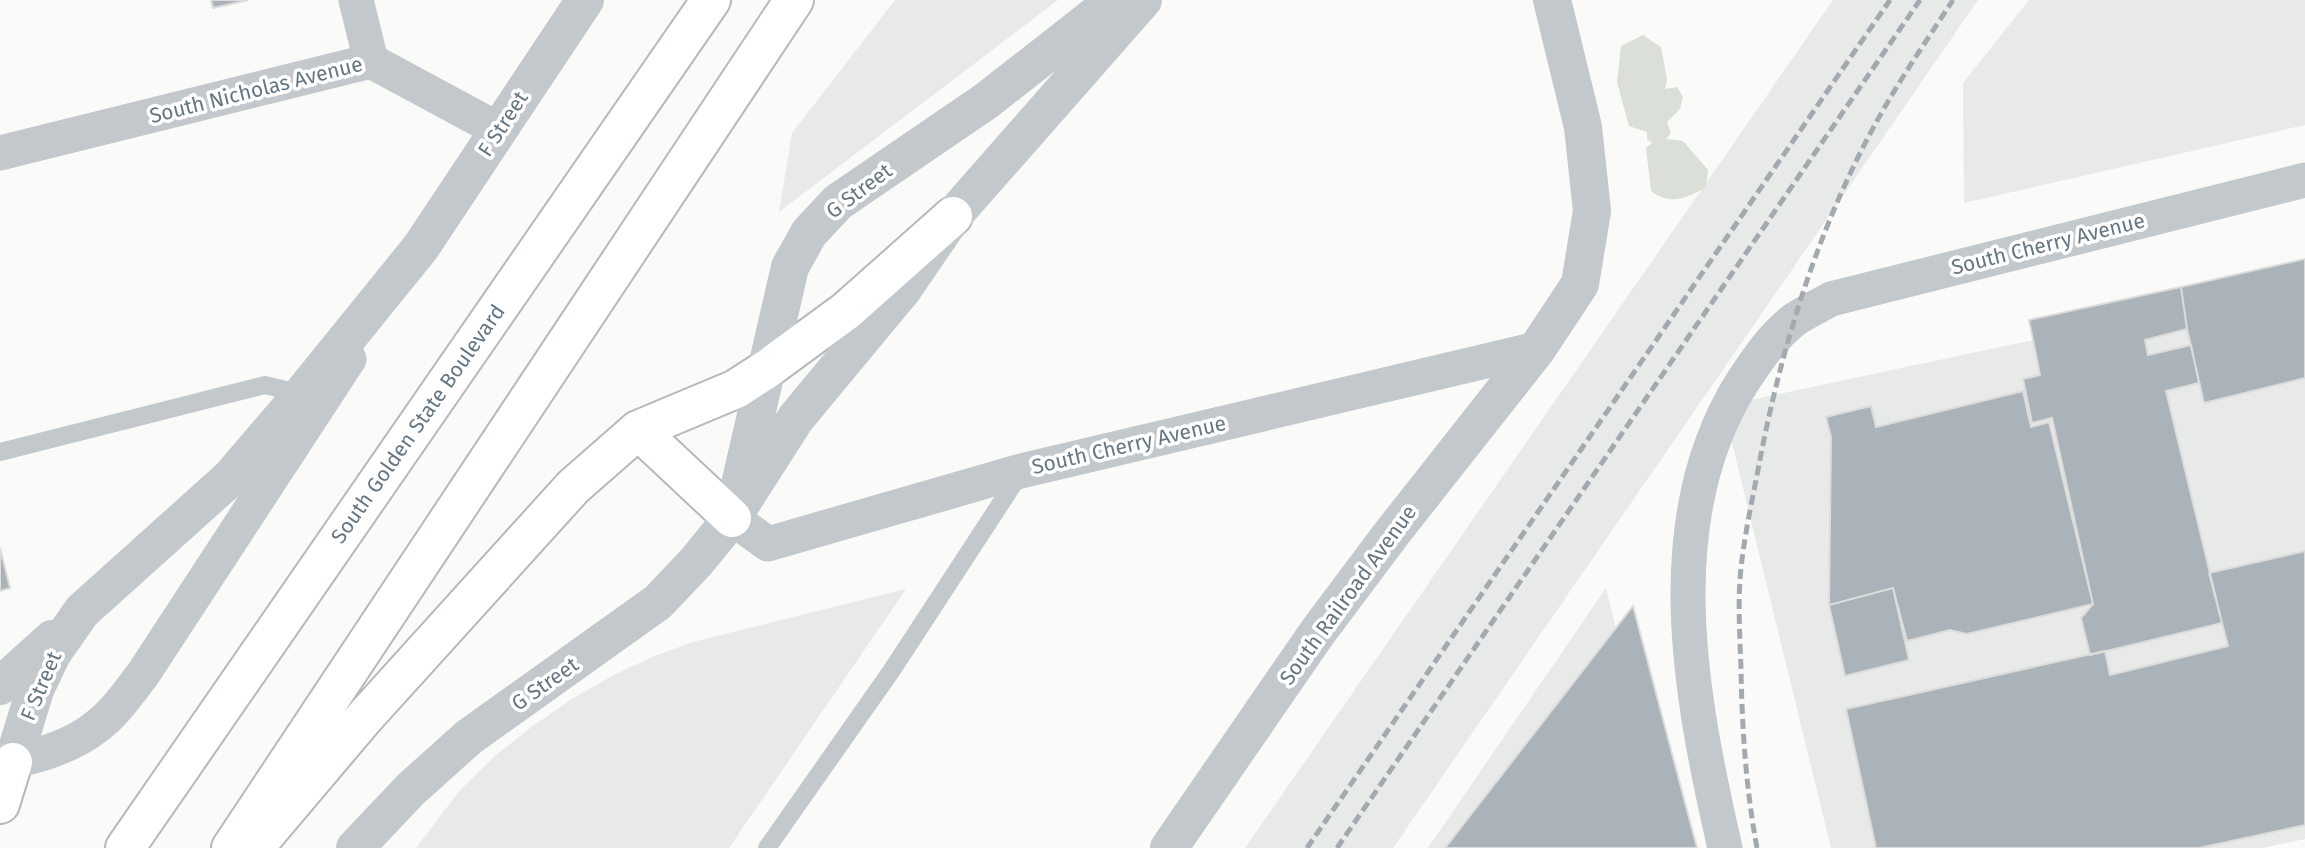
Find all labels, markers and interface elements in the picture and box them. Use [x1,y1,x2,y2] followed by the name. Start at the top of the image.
[147,51,365,129] street label: South Nicholas Avenue
[472,86,534,162] street label: F Street
[821,158,897,224] street label: G Street
[1949,207,2147,281] street label: South Cherry Avenue
[325,300,511,548] street label: South Golden State Boulevard
[1029,410,1229,480] street label: South Cherry Avenue
[1274,500,1422,690] street label: South Railroad Avenue
[15,647,67,725] street label: F Street
[506,651,584,716] street label: G Street

